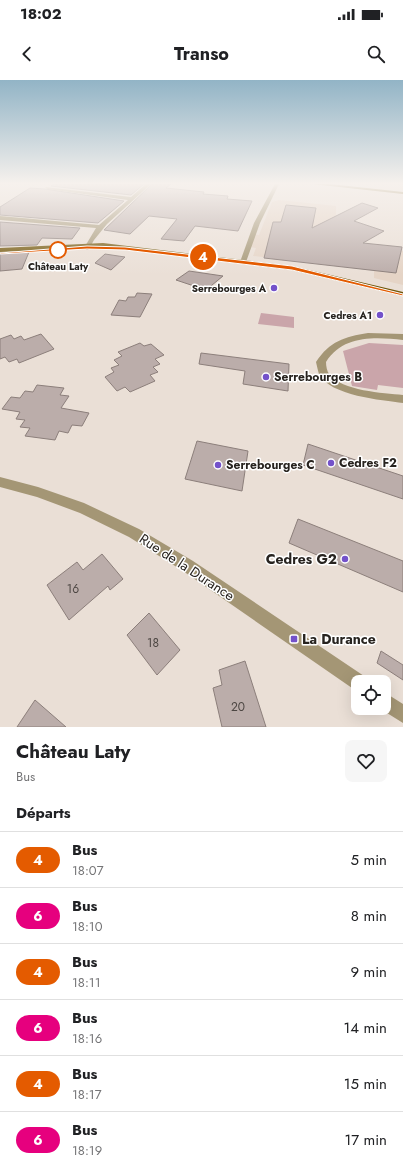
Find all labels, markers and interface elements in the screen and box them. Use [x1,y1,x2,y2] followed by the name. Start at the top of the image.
[20,3,62,25] text: 18:02
[174,41,229,67] text: Transo
[16,43,38,65] icon: back
[365,43,387,65] icon: search
[49,241,67,259] marker: Château Laty
[190,244,216,270] line badge: 4
[198,247,208,267] text: 4
[28,259,89,274] place label: Château Laty
[192,281,267,296] place label: Serrebourges A
[269,283,279,293] marker: Serrebourges A
[323,308,372,323] place label: Cedres A1
[375,310,385,320] marker: Cedres A1
[274,368,362,386] place label: Serrebourges B
[261,372,271,382] marker: Serrebourges B
[339,454,397,472] place label: Cedres F2
[226,456,315,474] place label: Serrebourges C
[326,458,336,468] marker: Cedres F2
[213,460,223,470] marker: Serrebourges C
[136,529,238,605] street label: Rue de la Durance
[266,549,337,569] place label: Cedres G2
[340,554,350,564] marker: Cedres G2
[67,580,79,598] house number: 16
[302,629,376,649] place label: La Durance
[147,634,159,652] house number: 18
[289,634,299,644] marker: La Durance
[351,675,391,715] map controls
[351,675,391,715] button: locate
[231,698,245,716] house number: 20
[16,738,130,765] text: Château Laty
[345,740,387,782] button: heart
[16,767,35,786] text: Bus
[16,802,71,824] text: Départs
[72,839,97,861] text: Bus
[351,849,387,871] text: 5 min
[33,850,43,870] text: 4
[72,861,103,880] text: 18:07
[72,895,97,917] text: Bus
[351,905,387,927] text: 8 min
[33,906,43,926] text: 6
[72,917,103,936] text: 18:10
[72,951,97,973] text: Bus
[350,961,387,983] text: 9 min
[33,962,43,982] text: 4
[72,973,101,992] text: 18:11
[72,1007,97,1029] text: Bus
[344,1017,387,1039] text: 14 min
[33,1018,43,1038] text: 6
[72,1029,102,1048] text: 18:16
[72,1063,97,1085] text: Bus
[344,1073,387,1095] text: 15 min
[33,1074,43,1094] text: 4
[72,1085,102,1104] text: 18:17
[72,1119,97,1141] text: Bus
[344,1129,387,1151] text: 17 min
[33,1130,43,1150] text: 6
[72,1141,102,1160] text: 18:19

